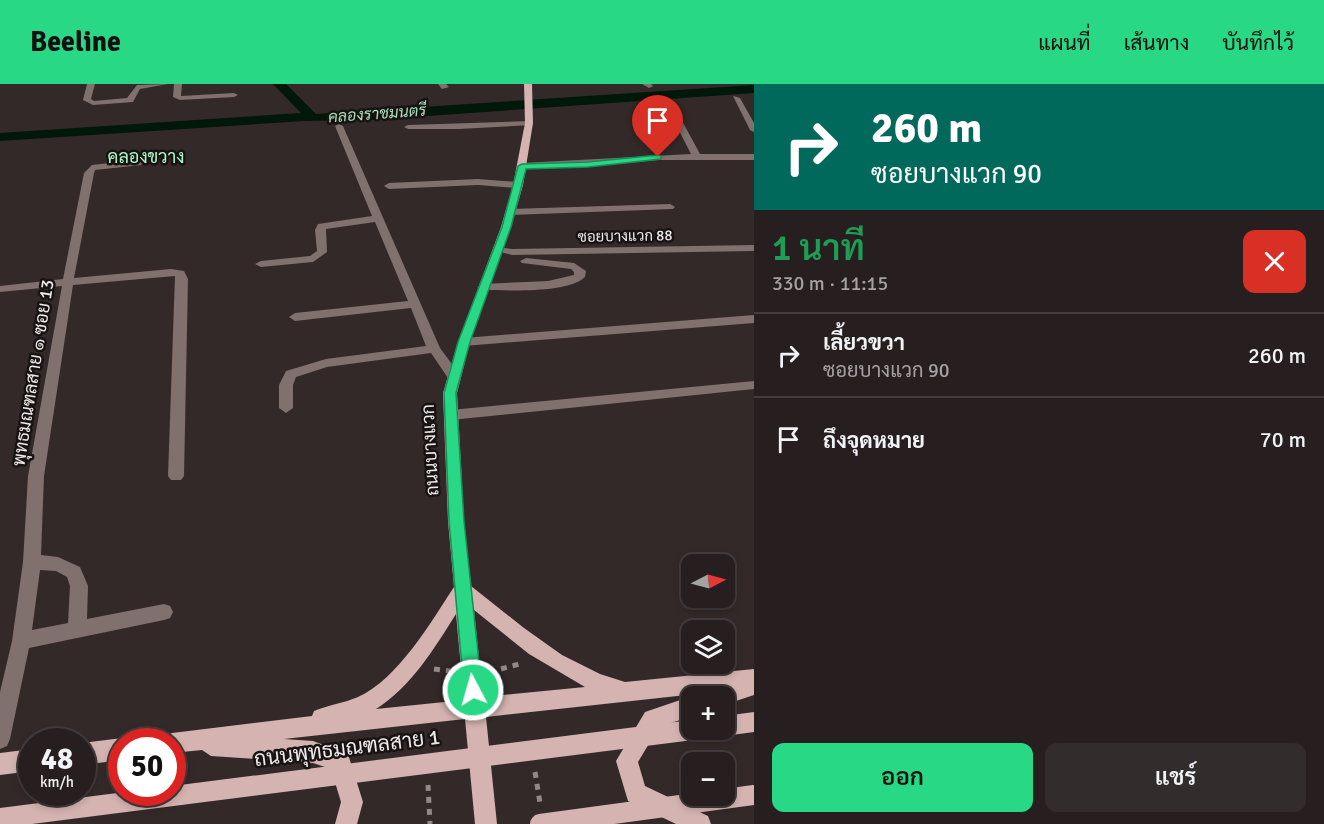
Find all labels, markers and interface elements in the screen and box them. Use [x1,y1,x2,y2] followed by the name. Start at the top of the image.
[30,25,121,59] text: Beeline
[1038,30,1091,56] text: แผนที่
[1124,30,1189,56] text: เส้นทาง
[1222,30,1294,56] text: บันทึกไว้
[632,95,683,157] pin
[327,99,428,127] water label: คลองราชมนตรี
[871,103,982,154] text: 260 m
[641,104,674,137] icon: arrive
[772,108,850,186] icon: right
[108,146,184,168] district label: คลองขวาง
[871,158,1042,191] text: ซอยบางแวก 90
[577,226,673,246] street label: ซอยบางแวก 88
[772,226,865,271] text: 1 นาที
[1243,230,1306,293] button: close
[772,271,888,296] text: 330 m · 11:15
[7,278,60,468] street label: พุทธมณฑลสาย ๑ ซอย 13
[823,329,905,356] text: เลี้ยวขวา
[772,339,805,372] icon: right
[1248,342,1306,369] text: 260 m
[823,358,950,383] text: ซอยบางแวก 90
[417,404,443,496] street label: ถนนบางแวก
[772,423,805,456] icon: arrive
[1260,426,1306,453] text: 70 m
[823,427,925,454] text: ถึงจุดหมาย
[681,554,735,608] north arrow
[681,554,735,806] map controls
[681,620,735,674] button: layers
[441,658,505,722] position arrow
[681,686,735,740] button: +
[253,724,442,773] street label: ถนนพุทธมณฑลสาย 1
[108,728,186,806] speed limit sign: 50
[41,741,73,778] text: 48
[772,743,1033,812] button: ออก
[1045,743,1306,812] button: แชร์
[681,752,735,806] button: −
[40,773,74,791] text: km/h

